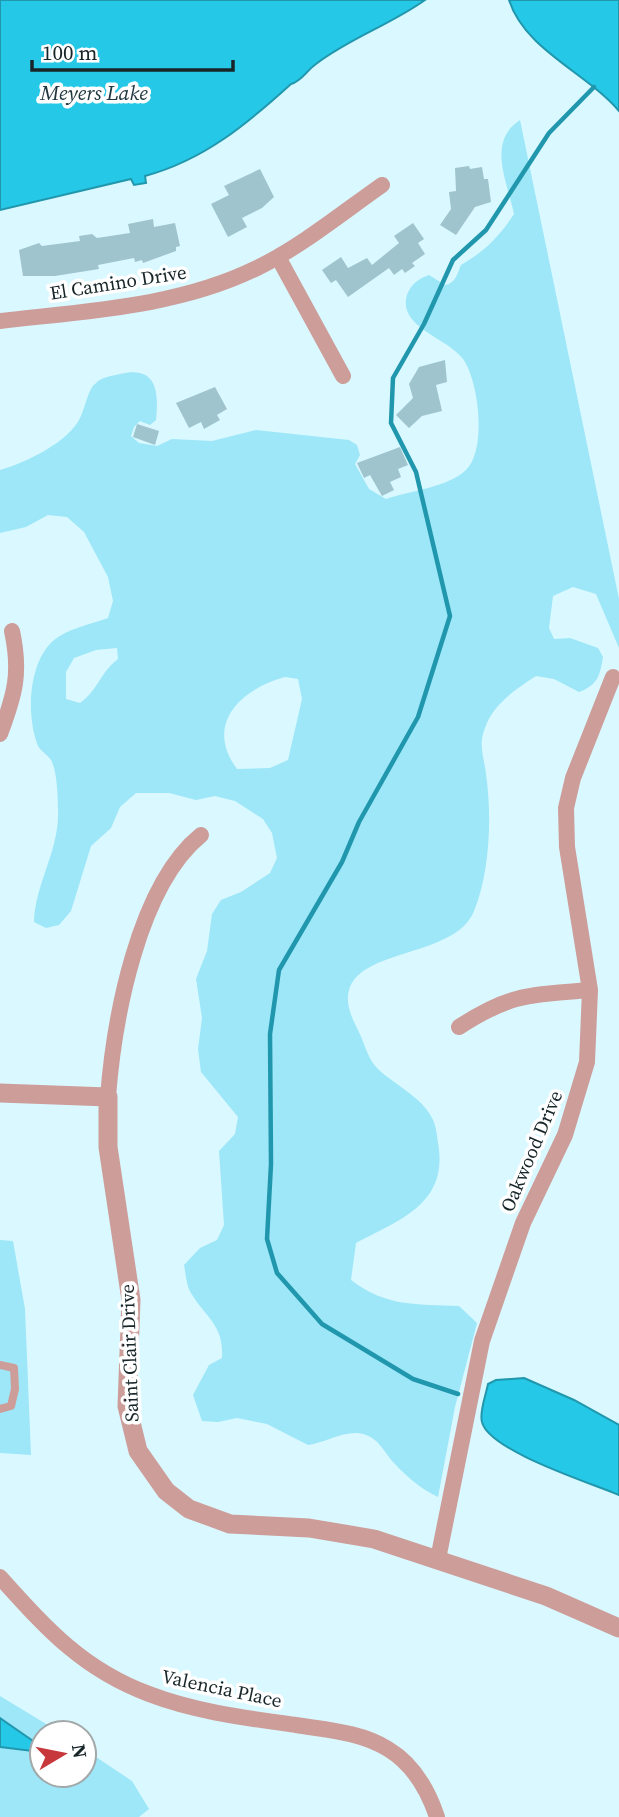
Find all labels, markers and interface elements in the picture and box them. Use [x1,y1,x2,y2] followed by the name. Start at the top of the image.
[32,28,233,72] scale bar
[42,38,97,67] text: 100 m
[39,78,148,107] water label: Meyers Lake
[48,258,188,306] street label: El Camino Drive
[494,1086,568,1216] street label: Oakwood Drive
[114,1284,144,1422] street label: Saint Clair Drive
[160,1663,284,1713] street label: Valencia Place
[28,1719,98,1789] north arrow
[66,1742,94,1760] text: N

